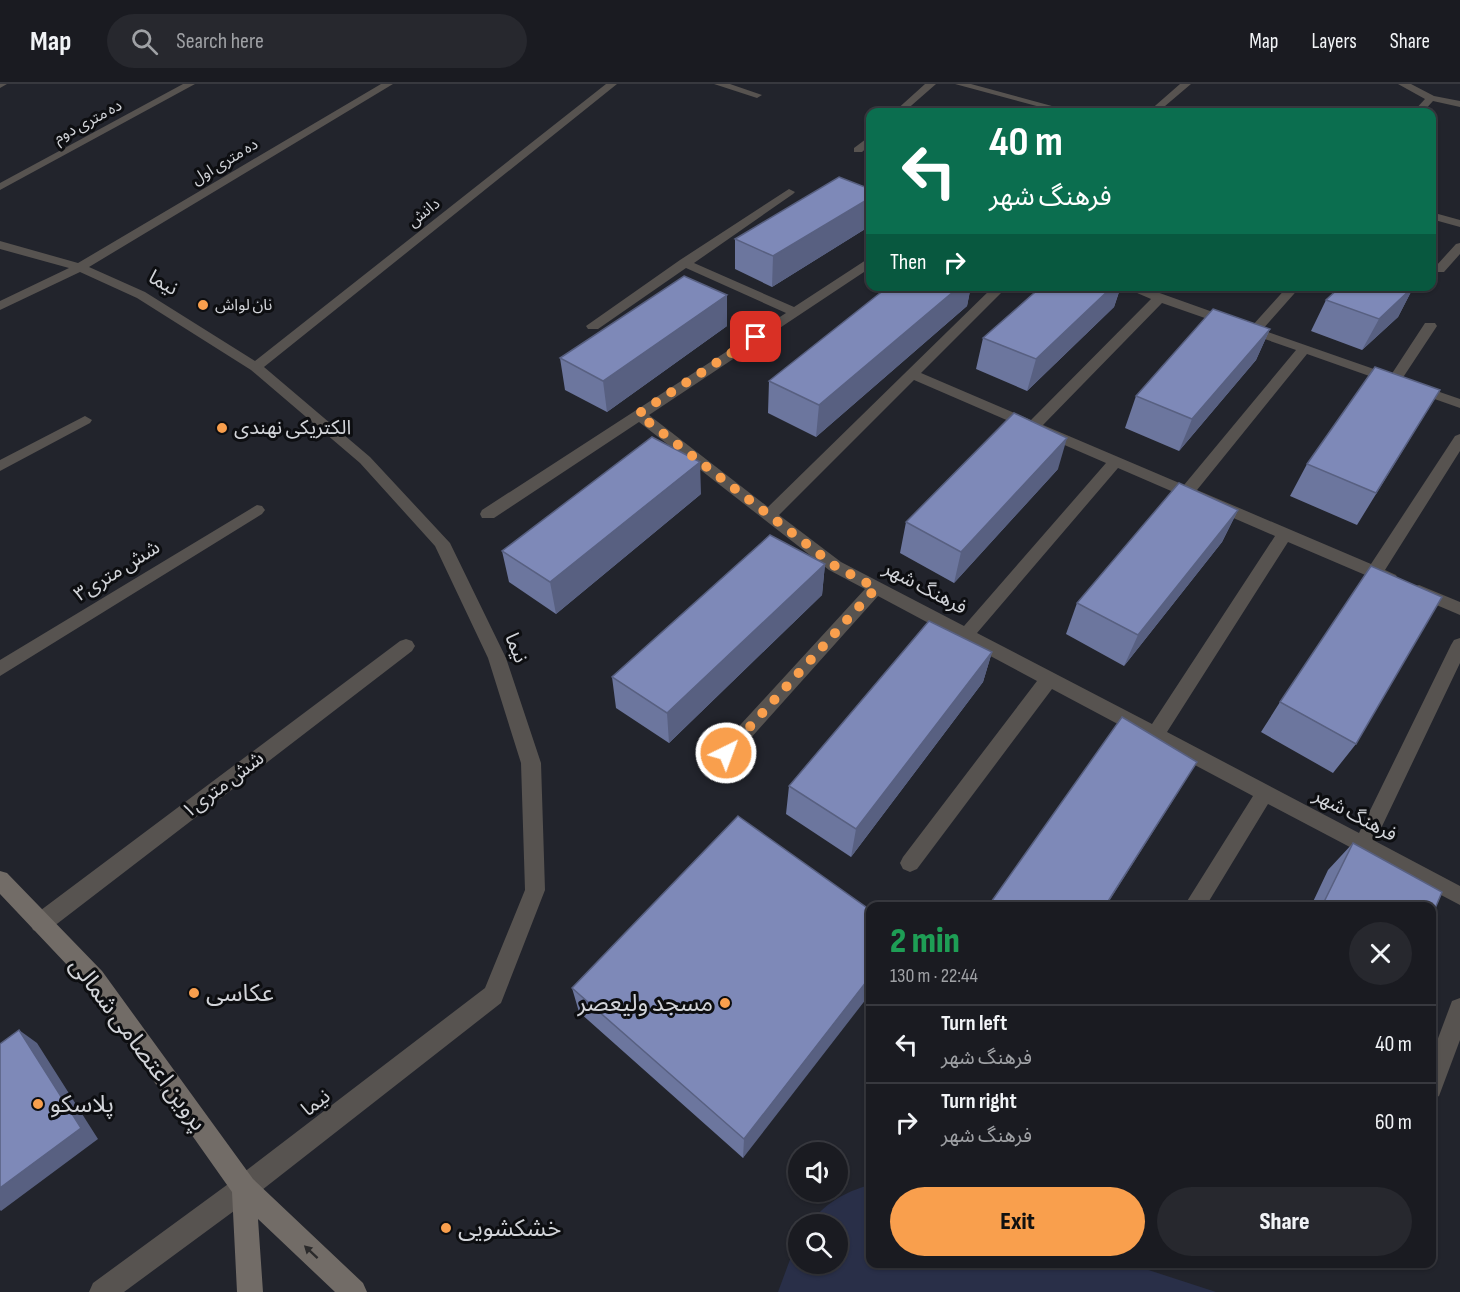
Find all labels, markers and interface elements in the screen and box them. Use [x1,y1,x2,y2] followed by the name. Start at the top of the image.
[107,14,527,68] search box
[30,25,71,58] text: Map
[128,25,161,58] icon: search
[176,28,264,55] text: Search here
[1249,29,1278,54] text: Map
[1311,29,1357,54] text: Layers
[1390,29,1430,54] text: Share
[51,96,126,150] street label: ده متری دوم
[989,117,1063,168] text: 40 m
[890,132,968,210] icon: left
[188,135,262,189] street label: ده متری اول
[989,181,1112,213] text: فرهنگ شهر
[404,194,444,232] street label: دانش
[938,246,971,279] icon: right
[890,249,926,276] text: Then
[144,265,182,301] street label: نیما
[215,296,272,315] place label: نان لواش
[196,298,210,312] marker: نان لواش
[730,311,781,362] pin
[739,320,772,353] icon: arrive
[234,416,351,440] place label: الکتریکی نهندی
[215,421,229,435] marker: الکتریکی نهندی
[70,535,164,607] street label: شش متری۳
[878,556,971,620] street label: فرهنگ شهر
[499,629,533,667] street label: نیما
[694,721,758,785] position arrow
[177,746,269,824] street label: شش متری۱
[1308,783,1401,847] street label: فرهنگ شهر
[890,920,960,963] text: 2 min
[1349,922,1412,985] button: close
[63,951,213,1137] street label: پروین اعتصامی شمالی
[890,964,978,988] text: 130 m · 22:44
[206,979,274,1008] place label: عکاسی
[187,986,201,1000] marker: عکاسی
[576,989,713,1018] place label: مسجد ولیعصر
[718,996,732,1010] marker: مسجد ولیعصر
[941,1010,1007,1037] text: Turn left
[890,1028,923,1061] icon: left
[1375,1031,1412,1058] text: 40 m
[941,1046,1032,1070] text: فرهنگ شهر
[297,1084,335,1122] street label: نیما
[941,1088,1017,1115] text: Turn right
[50,1090,114,1119] place label: پلاسکو
[31,1097,45,1111] marker: پلاسکو
[890,1106,923,1139] icon: right
[1375,1109,1412,1136] text: 60 m
[941,1124,1032,1148] text: فرهنگ شهر
[788,1142,848,1274] map controls
[788,1142,848,1202] button: sound
[890,1187,1145,1256] button: Exit
[1157,1187,1412,1256] button: Share
[458,1214,561,1243] place label: خشکشویی
[788,1214,848,1274] button: search
[439,1221,453,1235] marker: خشکشویی
[304,1245,319,1259] one-way arrow

